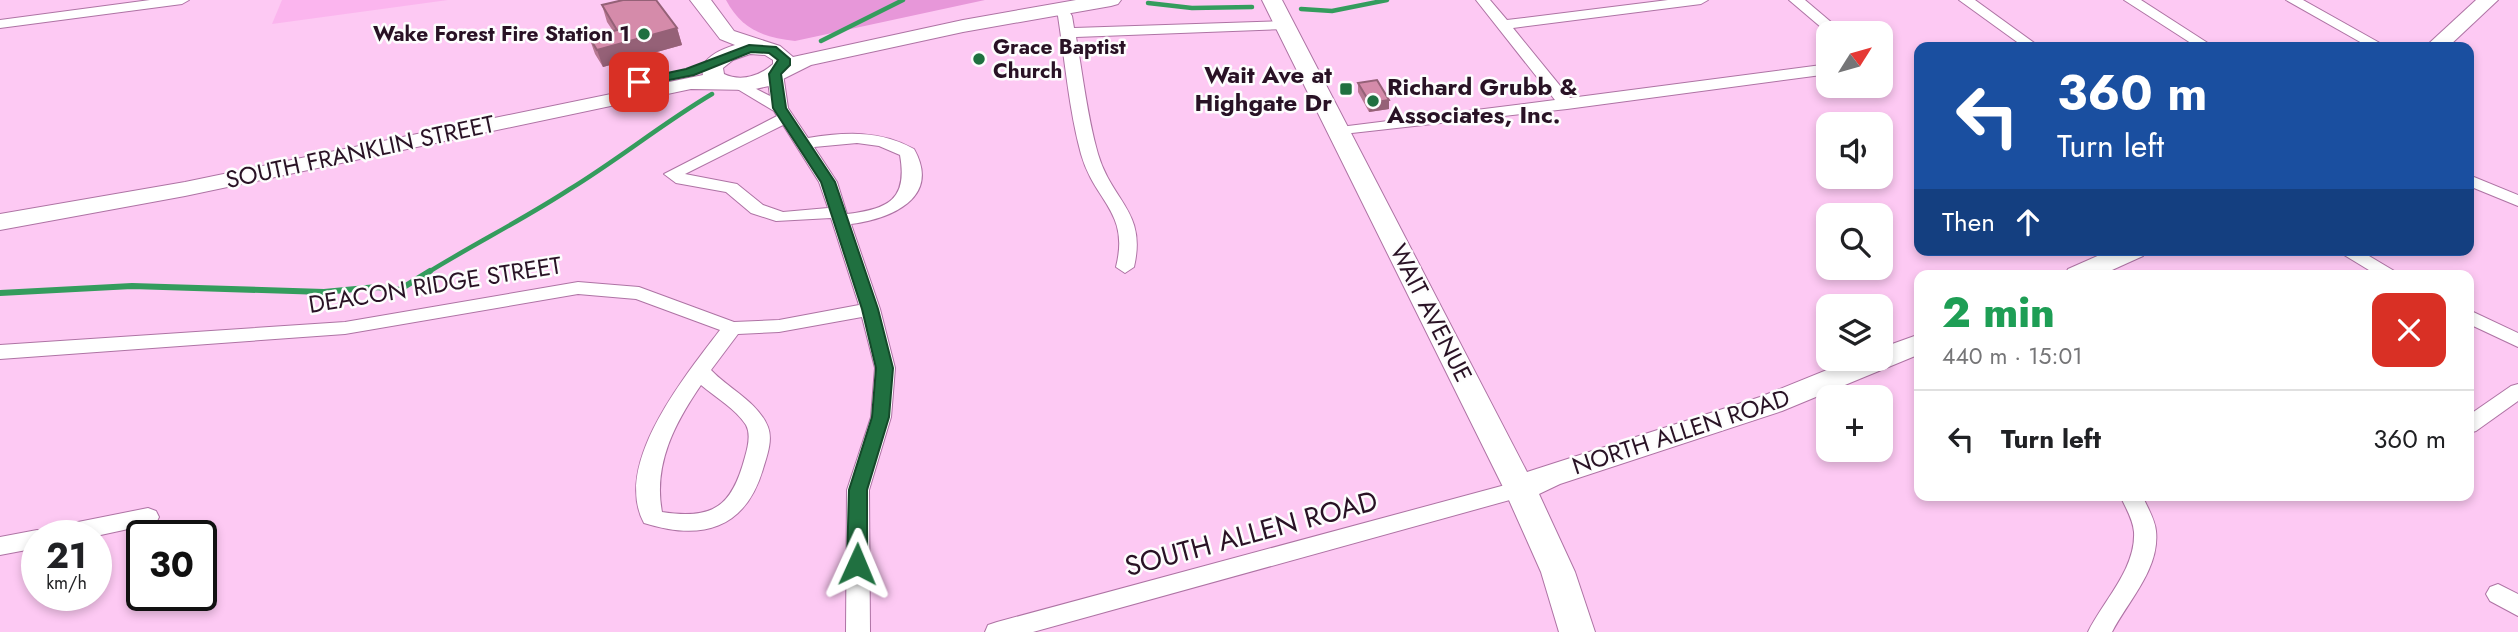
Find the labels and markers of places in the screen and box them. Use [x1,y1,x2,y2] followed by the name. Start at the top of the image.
[373,19,630,49] place label: Wake Forest Fire Station 1
[636,26,652,42] marker: Wake Forest Fire Station 1
[993,32,1126,86] place label: Grace Baptist Church
[971,51,987,67] marker: Grace Baptist Church
[609,52,669,112] pin
[1195,57,1332,120] place label: Wait Ave at Highgate Dr
[1386,69,1578,132] place label: Richard Grubb & Associates, Inc.
[1338,81,1354,97] marker: Wait Ave at Highgate Dr
[1365,93,1381,109] marker: Richard Grubb & Associates, Inc.

